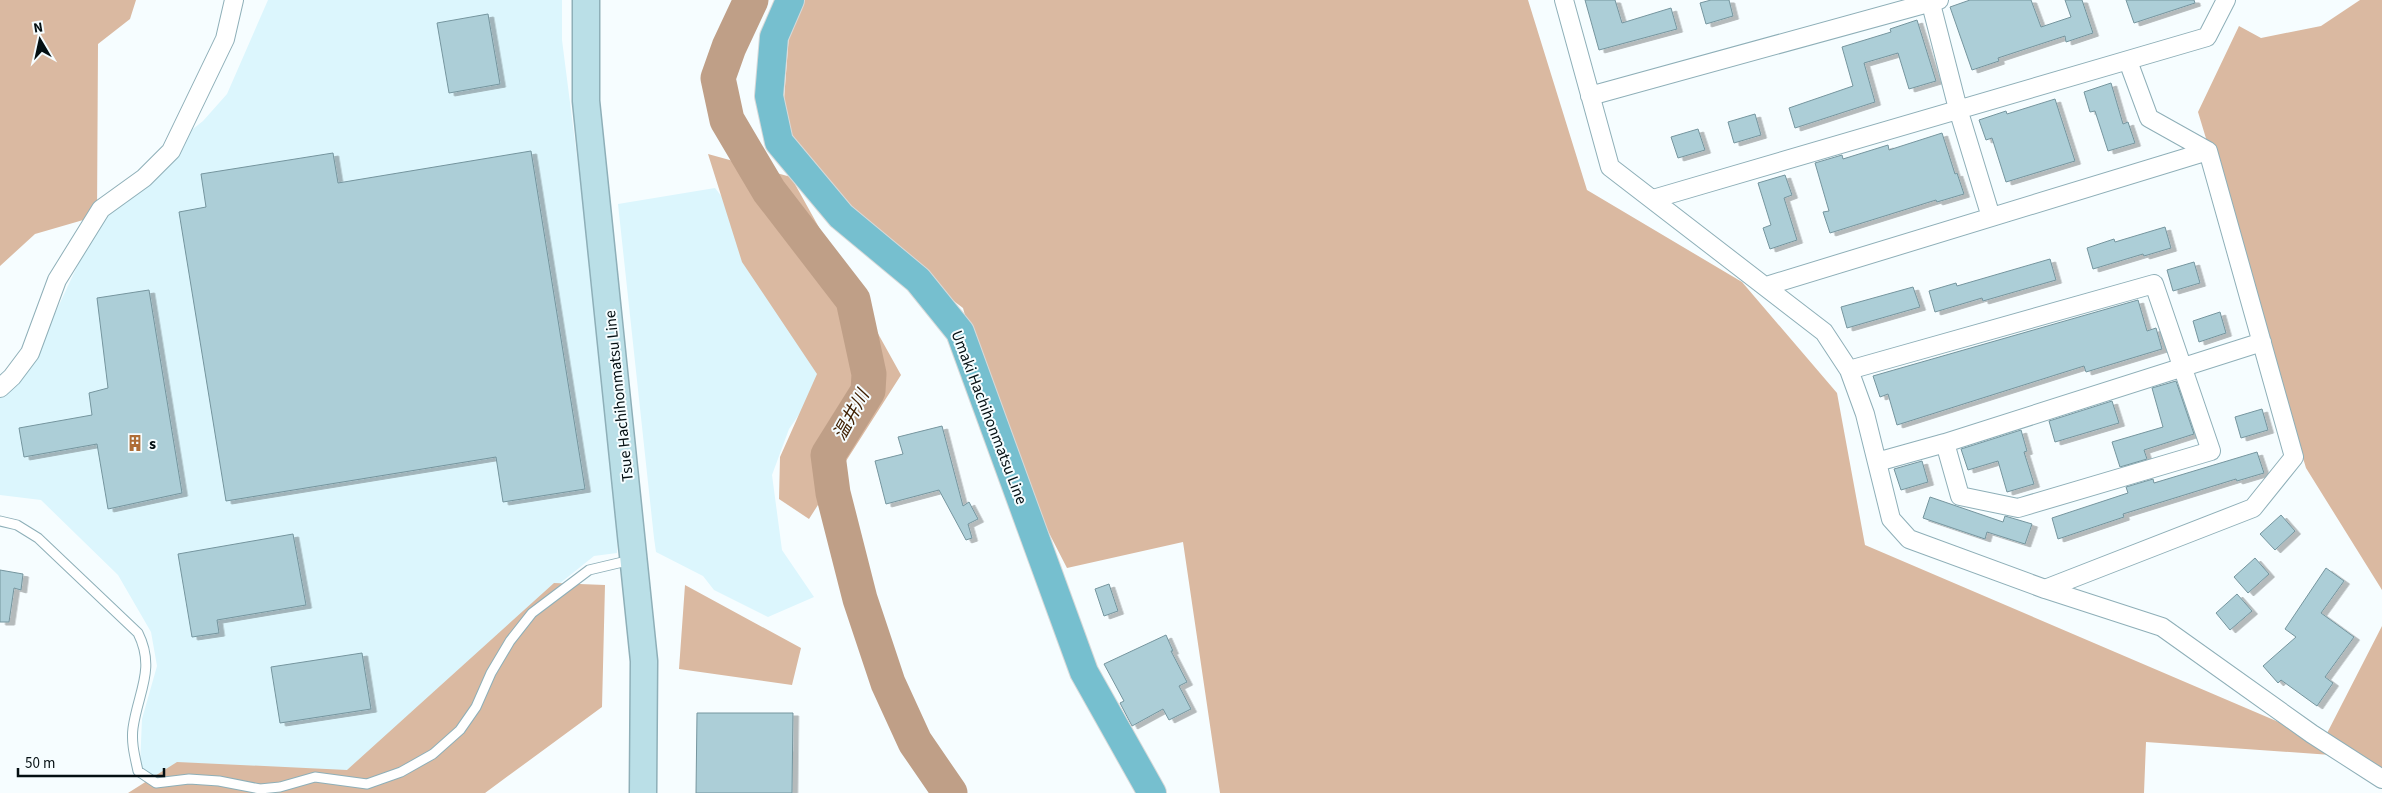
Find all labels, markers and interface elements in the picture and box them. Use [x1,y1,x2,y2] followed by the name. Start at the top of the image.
[15,15,65,65] north arrow
[32,18,44,39] text: N
[599,309,639,483] street label: Tsue Hachihonmatsu Line
[946,327,1032,508] street label: Umaki Hachihonmatsu Line
[827,384,876,445] water label: 温井川
[125,433,145,453] building icon: s
[149,433,156,455] place label: s
[18,746,164,778] scale bar
[25,753,55,774] text: 50 m

